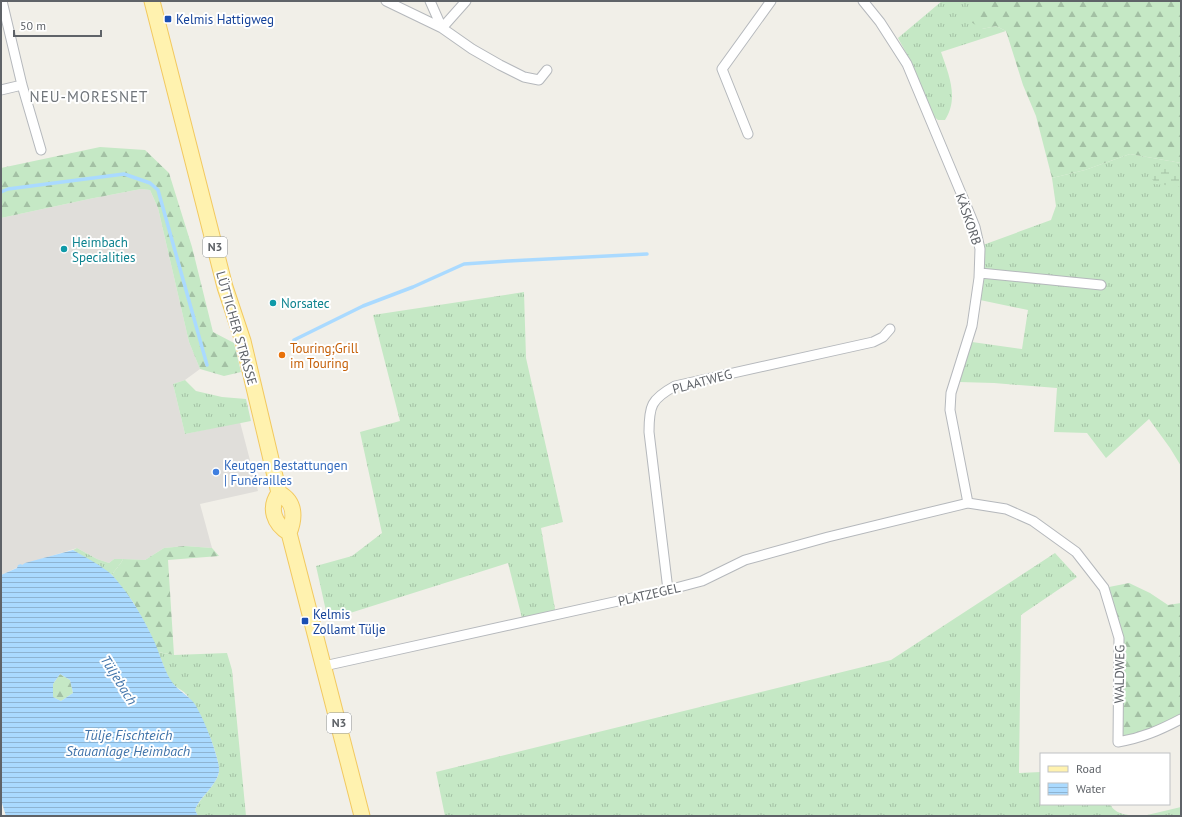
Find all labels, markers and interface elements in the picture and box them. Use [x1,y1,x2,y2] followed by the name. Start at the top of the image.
[176,11,274,28] place label: Kelmis Hattigweg
[14,12,101,38] scale bar
[163,14,173,24] marker: Kelmis Hattigweg
[20,18,46,33] text: 50 m
[30,87,148,106] district label: NEU-MORESNET
[952,191,985,247] street label: KÄSKORB
[72,234,135,266] place label: Heimbach Specialities
[203,237,227,257] road number: N3
[59,244,69,254] marker: Heimbach Specialities
[212,269,261,387] street label: LÜTTICHER STRASSE
[281,295,330,312] place label: Norsatec
[268,298,278,308] marker: Norsatec
[290,340,359,372] place label: Touring;Grill im Touring
[277,350,287,360] marker: Touring;Grill im Touring
[670,365,734,398] street label: PLAATWEG
[224,457,348,489] place label: Keutgen Bestattungen | Funérailles
[211,467,221,477] marker: Keutgen Bestattungen | Funérailles
[616,579,682,610] street label: PLATZEGEL
[313,606,386,638] place label: Kelmis Zollamt Tülje
[300,616,310,626] marker: Kelmis Zollamt Tülje
[1110,644,1129,703] street label: WALDWEG
[97,652,141,708] water label: Tüljebach
[327,713,351,733] road number: N3
[66,726,190,760] water label: Tülje Fischteich Stauanlage Heimbach
[1040,753,1170,805] legend
[1076,761,1101,776] text: Road
[1076,781,1106,796] text: Water

